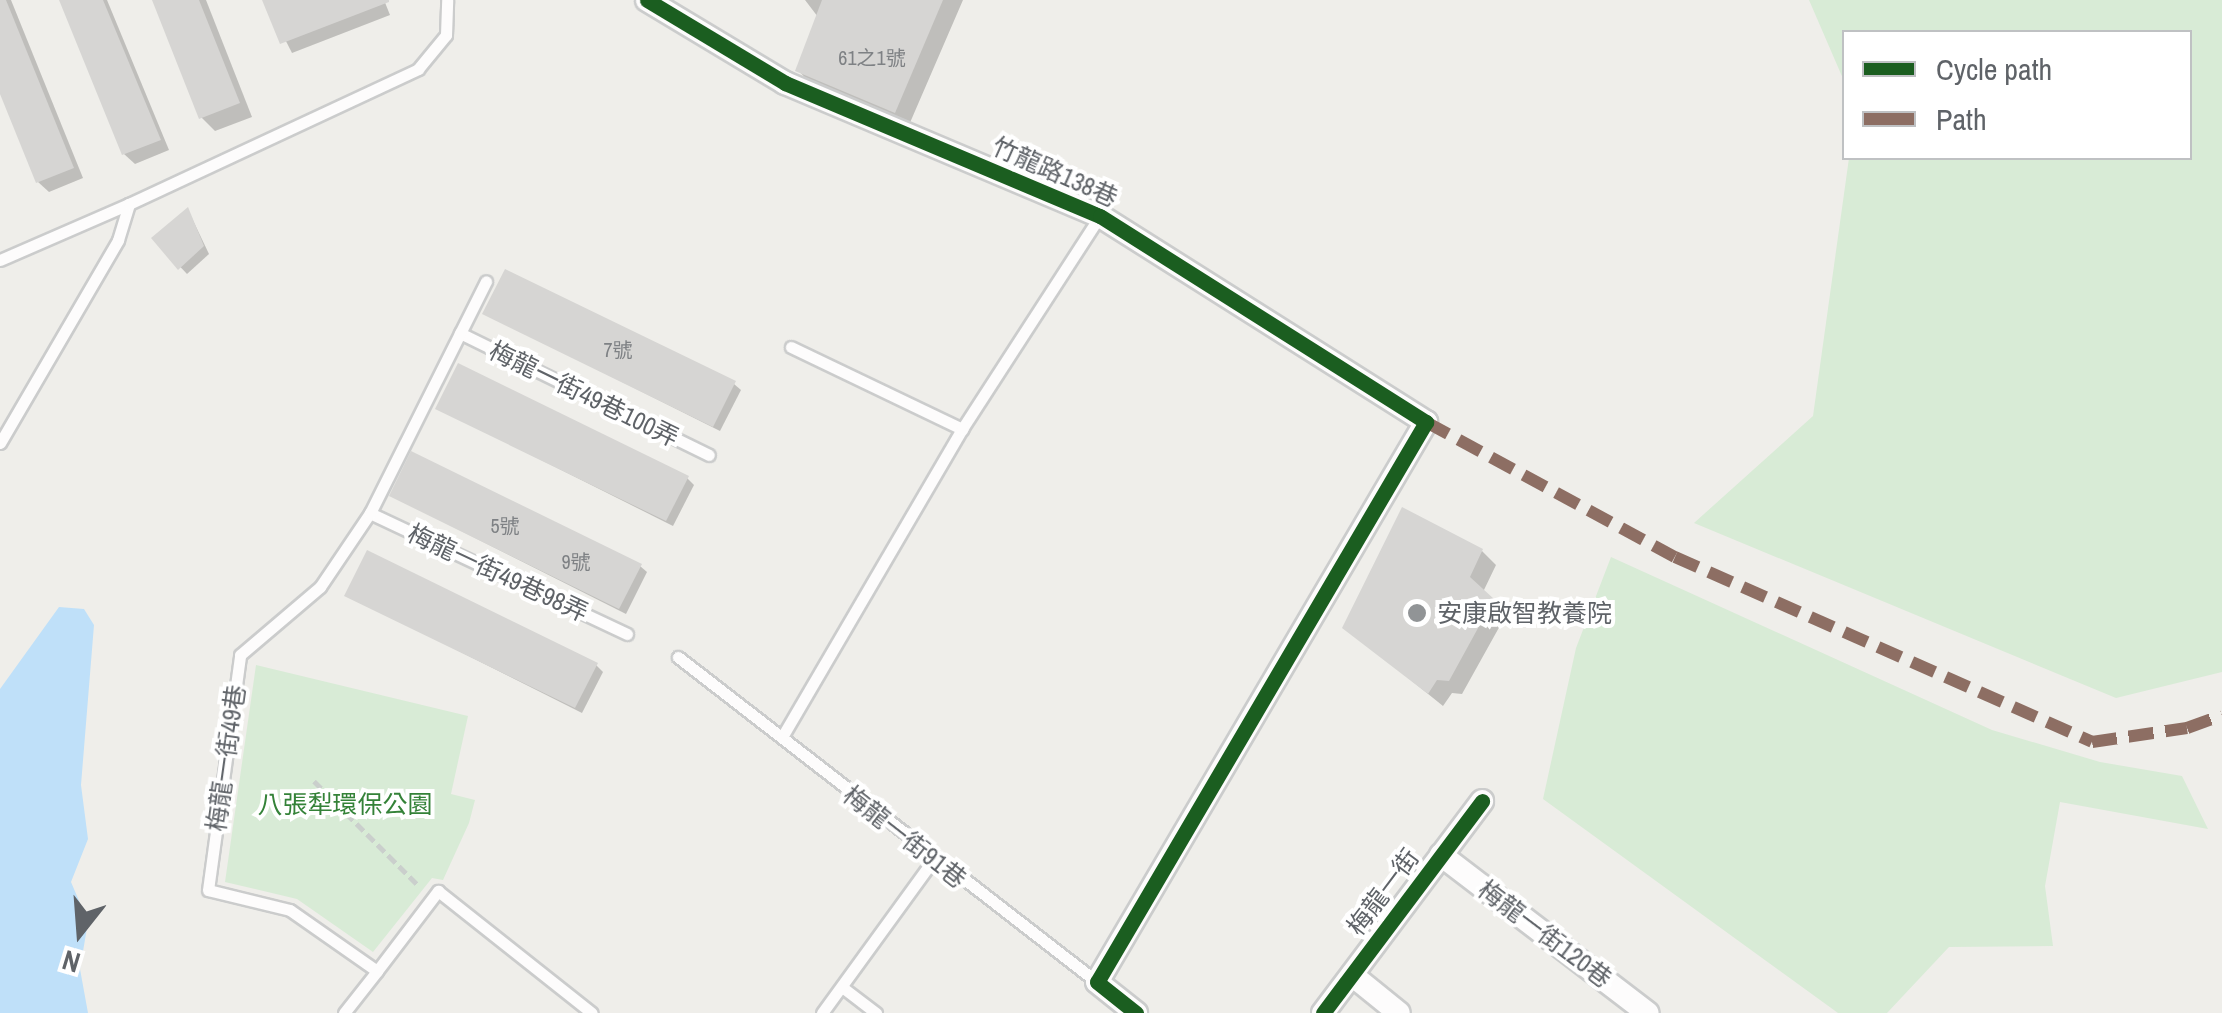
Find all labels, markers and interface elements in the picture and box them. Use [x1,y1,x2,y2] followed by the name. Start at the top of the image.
[1842,30,2192,160] legend
[838,45,906,69] house number: 61之1號
[1936,49,2052,89] text: Cycle path
[1936,99,1987,139] text: Path
[988,131,1122,213] street label: 竹龍路138巷
[484,335,684,453] street label: 梅龍一街49巷100弄
[603,337,633,361] house number: 7號
[490,513,520,537] house number: 5號
[403,518,593,628] street label: 梅龍一街49巷98弄
[561,549,591,573] house number: 9號
[1437,598,1612,628] place label: 安康啟智教養院
[1406,602,1428,624] marker: 安康啟智教養院
[201,683,251,833] street label: 梅龍一街49巷
[838,780,972,894] street label: 梅龍一街91巷
[258,789,432,819] park label: 八張犁環保公園
[1341,843,1425,941] street label: 梅龍一街
[1472,874,1618,994] street label: 梅龍一街120巷
[30,883,130,983] north arrow
[58,941,85,982] text: N

